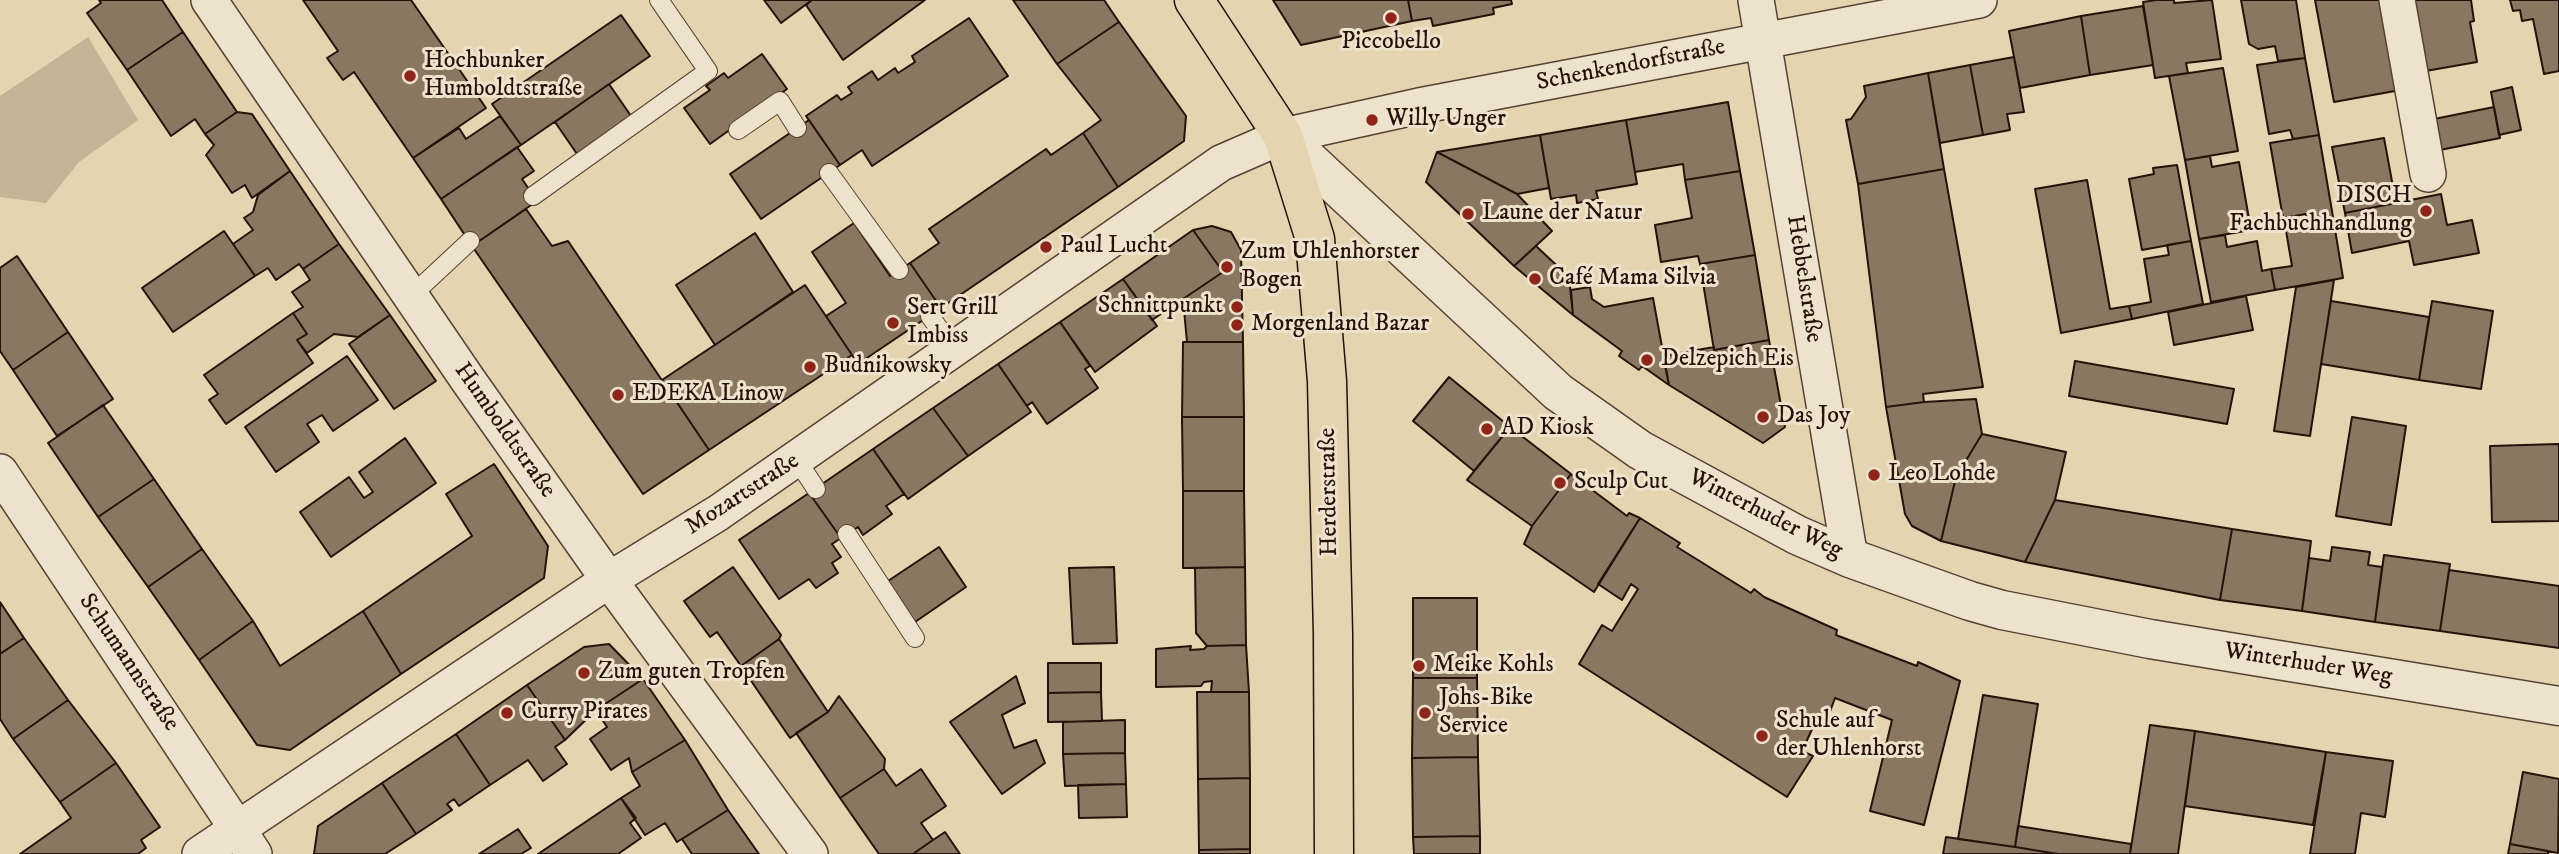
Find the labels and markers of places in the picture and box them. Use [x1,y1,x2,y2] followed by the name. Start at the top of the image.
[1383,10,1399,26] marker: Piccobello
[1341,29,1441,57] place label: Piccobello
[424,48,582,104] place label: Hochbunker Humboldtstraße
[402,68,418,84] marker: Hochbunker Humboldtstraße
[1386,106,1506,134] place label: Willy Unger
[1364,112,1380,128] marker: Willy Unger
[2229,183,2412,239] place label: DISCH Fachbuchhandlung
[1482,200,1642,228] place label: Laune der Natur
[2418,203,2434,219] marker: DISCH Fachbuchhandlung
[1460,206,1476,222] marker: Laune der Natur
[1060,233,1167,261] place label: Paul Lucht
[1038,239,1054,255] marker: Paul Lucht
[1241,239,1420,295] place label: Zum Uhlenhorster Bogen
[1219,259,1235,275] marker: Zum Uhlenhorster Bogen
[1549,265,1716,293] place label: Café Mama Silvia
[1527,271,1543,287] marker: Café Mama Silvia
[1098,293,1223,321] place label: Schnittpunkt
[907,295,998,351] place label: Sert Grill Imbiss
[1229,299,1245,315] marker: Schnittpunkt
[1251,311,1429,339] place label: Morgenland Bazar
[885,315,901,331] marker: Sert Grill Imbiss
[1229,317,1245,333] marker: Morgenland Bazar
[1661,346,1794,374] place label: Delzepich Eis
[1639,352,1655,368] marker: Delzepich Eis
[824,353,951,381] place label: Budnikowsky
[802,359,818,375] marker: Budnikowsky
[632,381,784,409] place label: EDEKA Linow
[610,387,626,403] marker: EDEKA Linow
[1777,403,1850,431] place label: Das Joy
[1755,409,1771,425] marker: Das Joy
[1501,415,1594,443] place label: AD Kiosk
[1479,421,1495,437] marker: AD Kiosk
[1888,461,1995,489] place label: Leo Lohde
[1866,467,1882,483] marker: Leo Lohde
[1574,469,1668,497] place label: Sculp Cut
[1552,475,1568,491] marker: Sculp Cut
[1433,652,1553,680] place label: Meike Kohls
[1411,658,1427,674] marker: Meike Kohls
[598,659,785,687] place label: Zum guten Tropfen
[576,665,592,681] marker: Zum guten Tropfen
[1439,685,1533,741] place label: Johs-Bike Service
[521,699,648,727] place label: Curry Pirates
[499,705,515,721] marker: Curry Pirates
[1417,705,1433,721] marker: Johs-Bike Service
[1776,708,1921,764] place label: Schule auf der Uhlenhorst
[1754,728,1770,744] marker: Schule auf der Uhlenhorst

